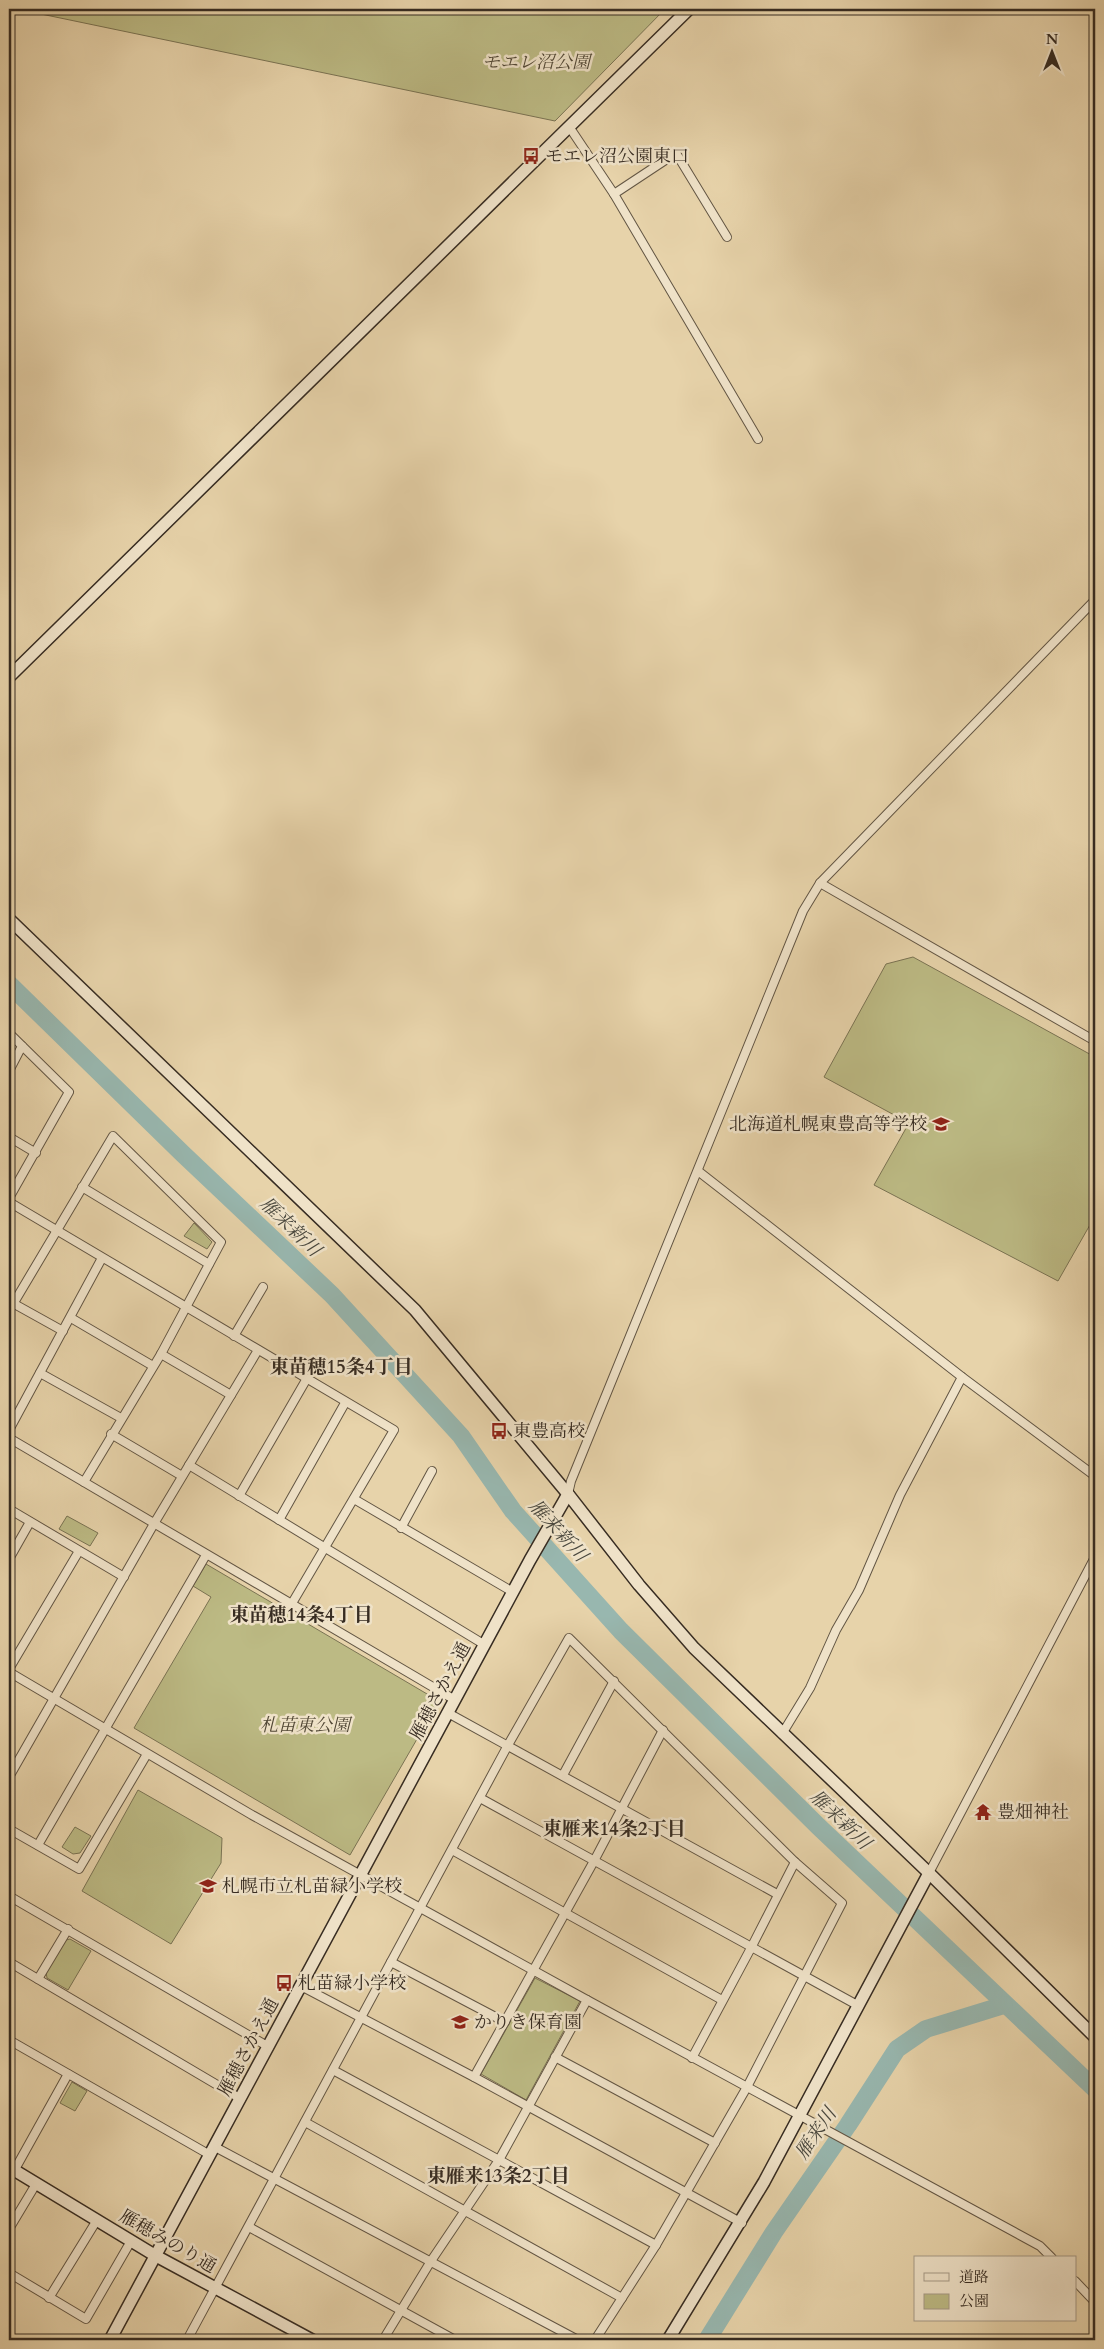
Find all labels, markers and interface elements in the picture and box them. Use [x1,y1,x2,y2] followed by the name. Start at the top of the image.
[1026,28,1076,78] north arrow
[1046,30,1058,49] text: N
[482,50,593,75] park label: モエレ沼公園
[545,144,689,169] place label: モエレ沼公園東口
[521,146,541,166] bus stop icon: モエレ沼公園東口
[729,1112,927,1137] place label: 北海道札幌東豊高等学校
[931,1114,951,1134] school or university icon: 北海道札幌東豊高等学校
[254,1191,328,1264] water label: 雁来新川
[269,1354,413,1380] district label: 東苗穂15条4丁目
[513,1419,585,1444] place label: 東豊高校
[489,1421,509,1441] bus stop icon: 東豊高校
[523,1494,595,1569] water label: 雁来新川
[229,1602,373,1628] district label: 東苗穂14条4丁目
[404,1638,477,1745] street label: 雁穂さかえ通
[260,1713,353,1738] park label: 札苗東公園
[804,1784,878,1857] water label: 雁来新川
[997,1800,1069,1825] place label: 豊畑神社
[973,1802,993,1822] temple icon: 豊畑神社
[542,1816,686,1842] district label: 東雁来14条2丁目
[222,1874,402,1899] place label: 札幌市立札苗緑小学校
[198,1876,218,1896] school or university icon: 札幌市立札苗緑小学校
[298,1971,406,1996] place label: 札苗緑小学校
[274,1973,294,1993] bus stop icon: 札苗緑小学校
[212,1994,285,2101] street label: 雁穂さかえ通
[474,2010,582,2035] place label: かりき保育園
[450,2012,470,2032] school or university icon: かりき保育園
[789,2101,844,2164] water label: 雁来川
[426,2163,570,2189] district label: 東雁来13条2丁目
[115,2204,221,2279] street label: 雁穂みのり通
[914,2256,1076,2322] legend
[959,2267,989,2287] text: 道路
[959,2291,989,2311] text: 公園

